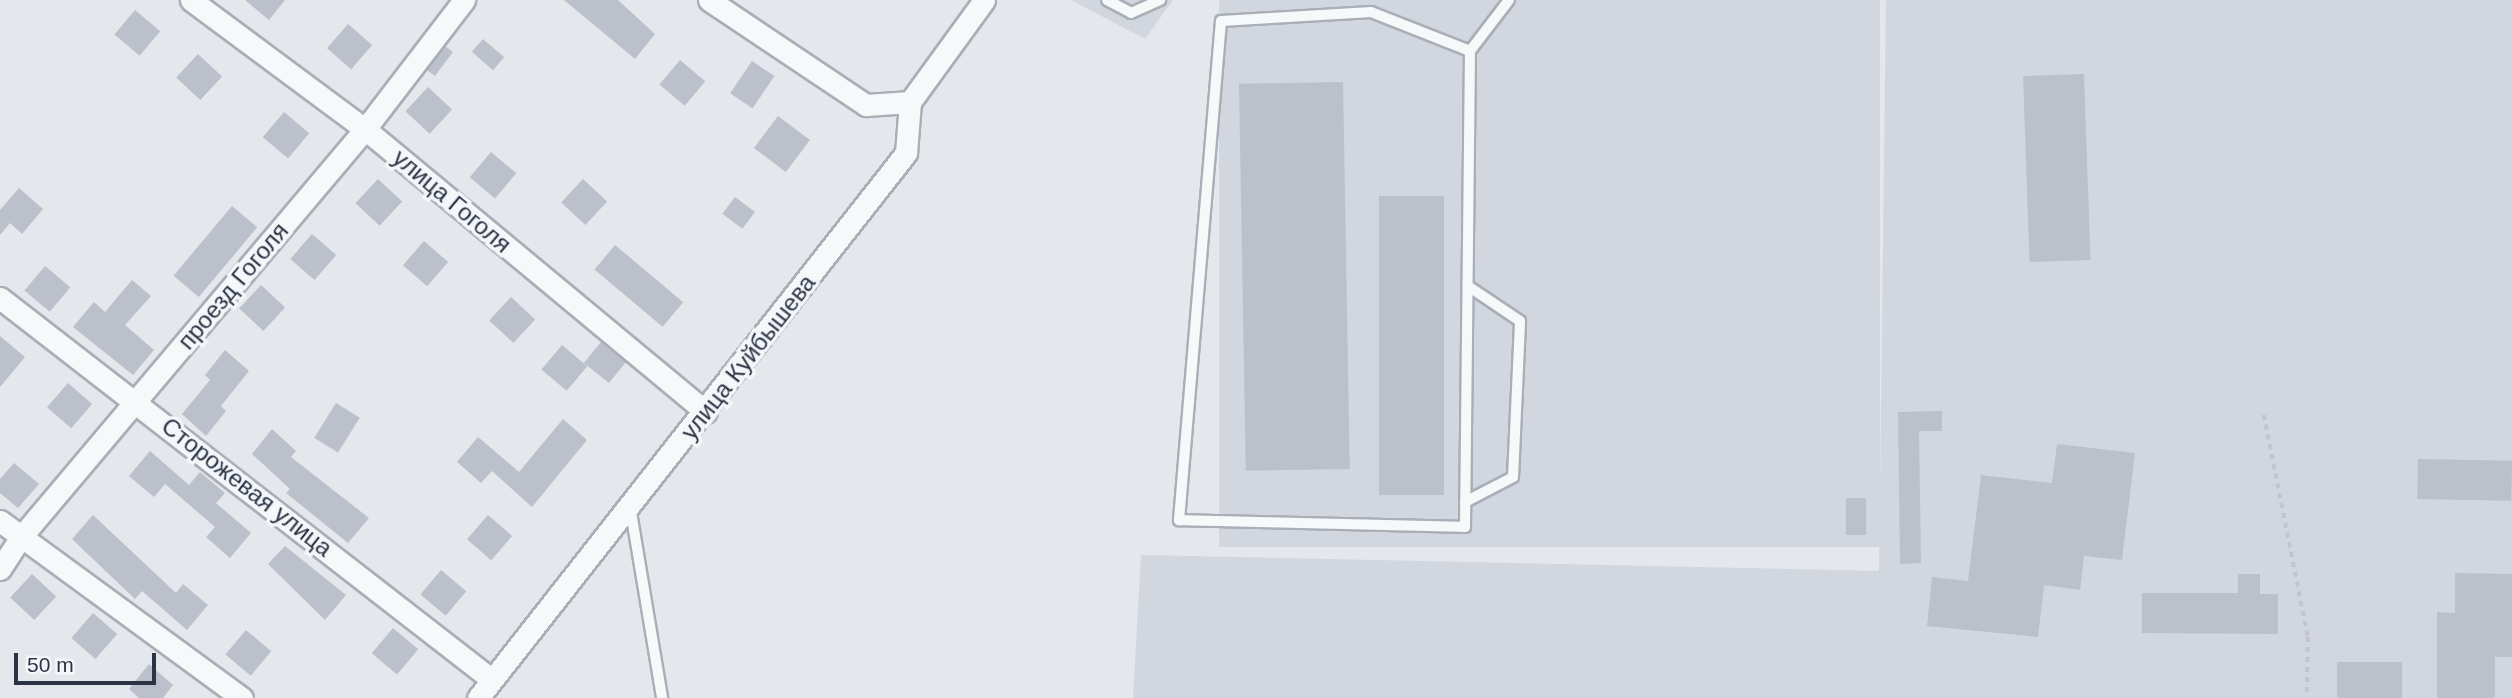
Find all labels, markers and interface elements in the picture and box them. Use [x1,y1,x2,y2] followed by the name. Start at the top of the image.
[387,143,517,259] street label: улица Гоголя
[172,217,294,355] street label: проезд Гоголя
[675,269,821,445] street label: улица Куйбышева
[156,411,338,563] street label: Сторожевая улица
[18,638,159,682] scale bar
[27,653,74,676] text: 50 m

